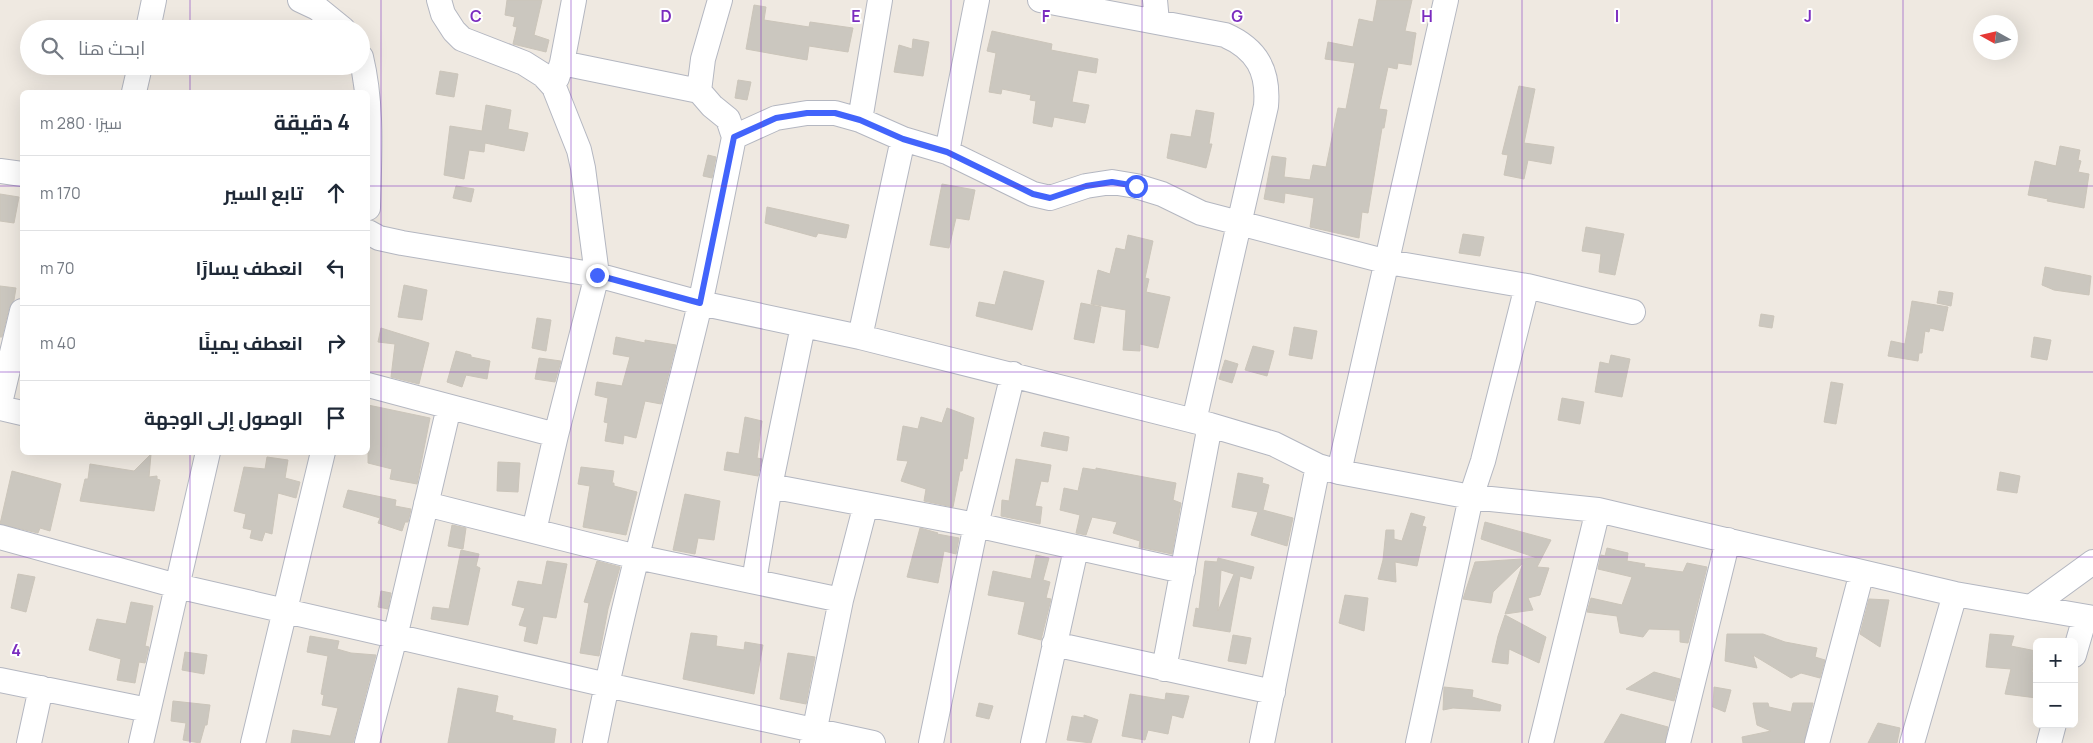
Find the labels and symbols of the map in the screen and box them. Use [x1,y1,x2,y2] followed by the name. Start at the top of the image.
[470,5,482,27] text: C
[660,5,672,27] text: D
[851,5,861,27] text: E
[1042,5,1051,27] text: F
[1231,5,1243,27] text: G
[1421,5,1433,27] text: H
[1615,5,1619,27] text: I
[1804,5,1812,27] text: J
[1973,15,2018,60] north arrow
[1125,175,1148,198] route start
[586,264,609,287] route end
[11,639,21,661] text: 4

